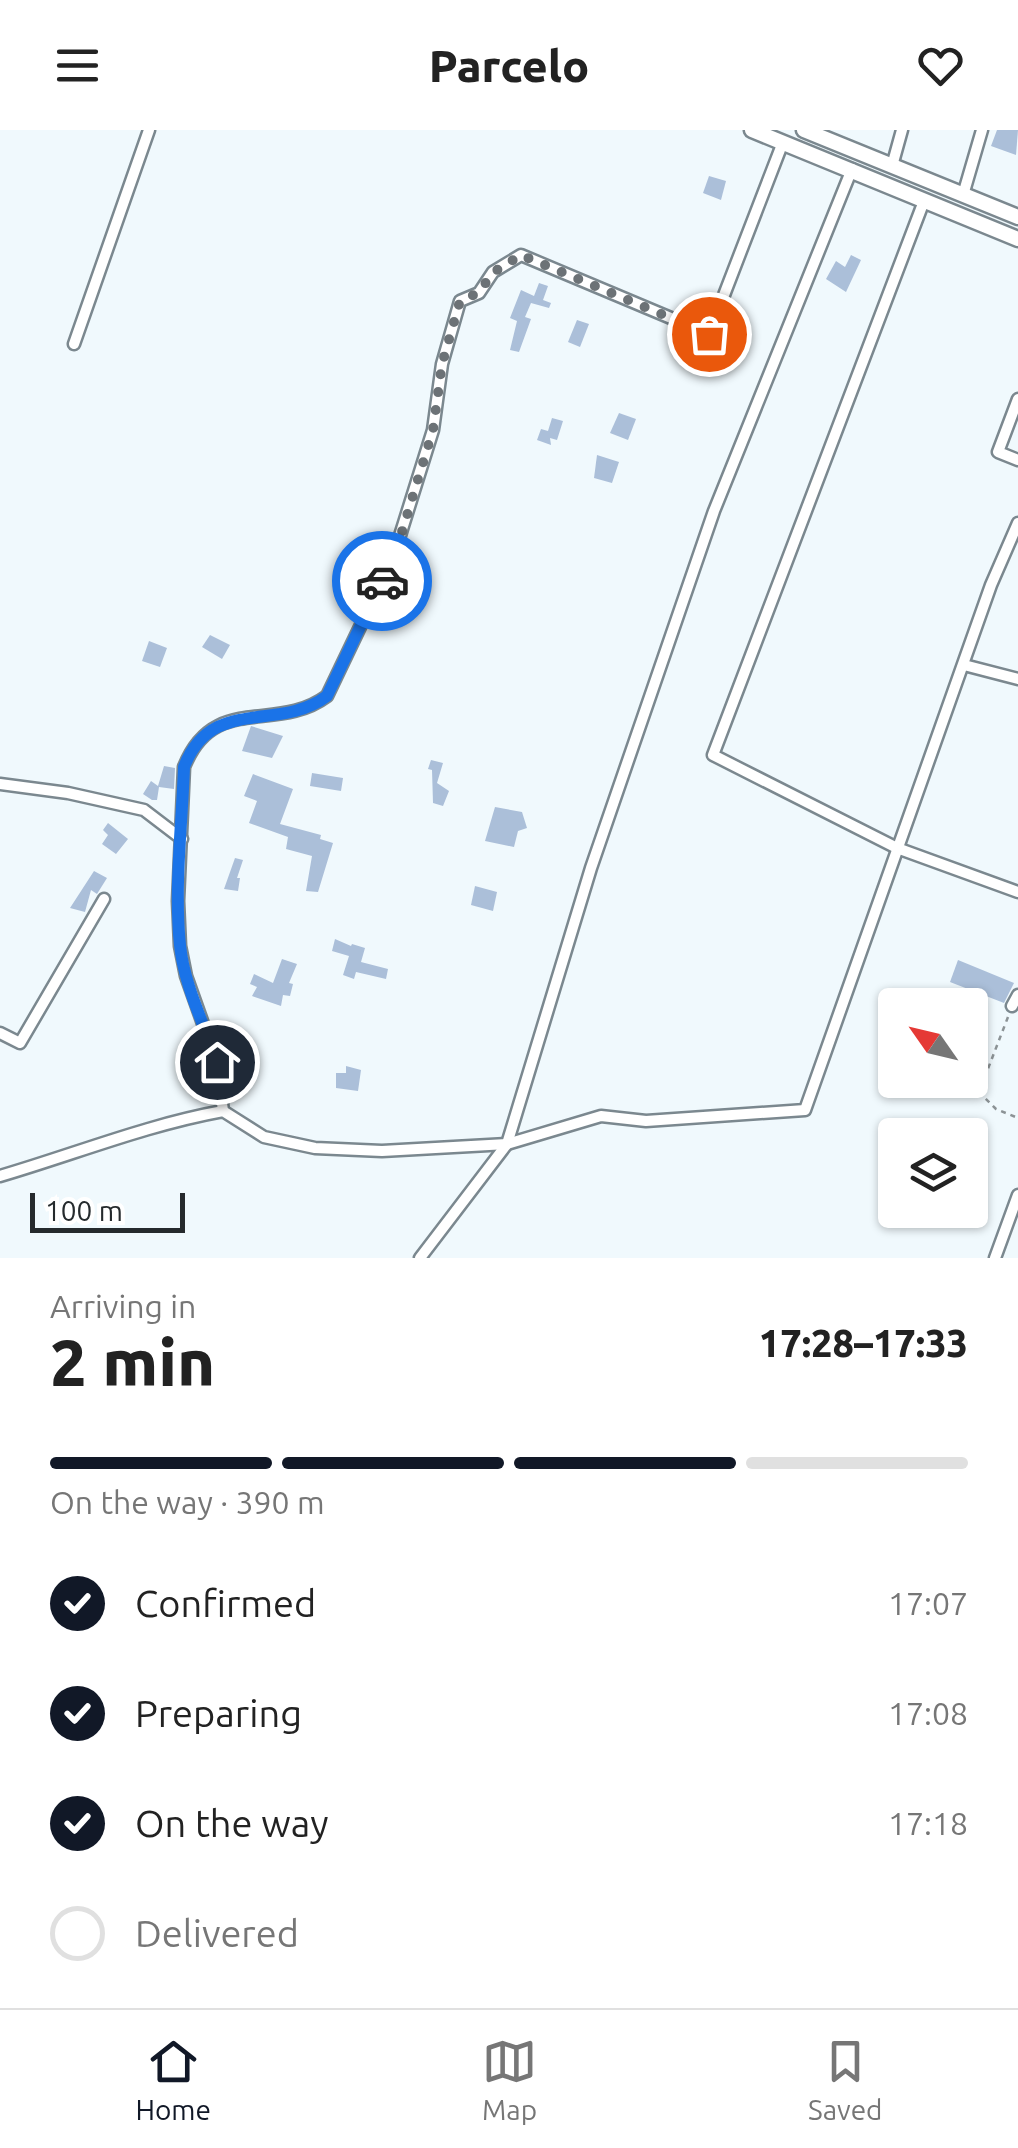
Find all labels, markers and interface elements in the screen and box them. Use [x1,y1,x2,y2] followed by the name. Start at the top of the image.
[50,38,105,93] icon: menu
[913,38,968,93] icon: heart
[429,40,589,91] text: Parcelo
[667,292,752,377] pin
[682,307,737,362] icon: bag
[332,531,432,631] courier
[355,554,410,609] icon: car
[878,988,988,1098] north arrow
[878,988,988,1228] map controls
[175,1020,260,1105] pin
[190,1035,245,1090] icon: home
[878,1118,988,1228] button: layers
[30,1188,185,1232] scale bar
[45,1195,123,1226] text: 100 m
[50,1288,196,1324] text: Arriving in
[759,1322,968,1364] text: 17:28–17:33
[50,1325,215,1398] text: 2 min
[50,1484,325,1520] text: On the way · 390 m
[50,1576,105,1631] icon: check
[135,1582,316,1624] text: Confirmed
[888,1585,968,1621] text: 17:07
[50,1686,105,1741] icon: check
[135,1692,302,1734] text: Preparing
[888,1695,968,1731] text: 17:08
[50,1796,105,1851] icon: check
[135,1802,328,1844] text: On the way
[888,1805,968,1841] text: 17:18
[135,1912,299,1954] text: Delivered
[135,2034,211,2125] tab: Home
[482,2034,537,2125] tab: Map
[808,2034,883,2125] tab: Saved

